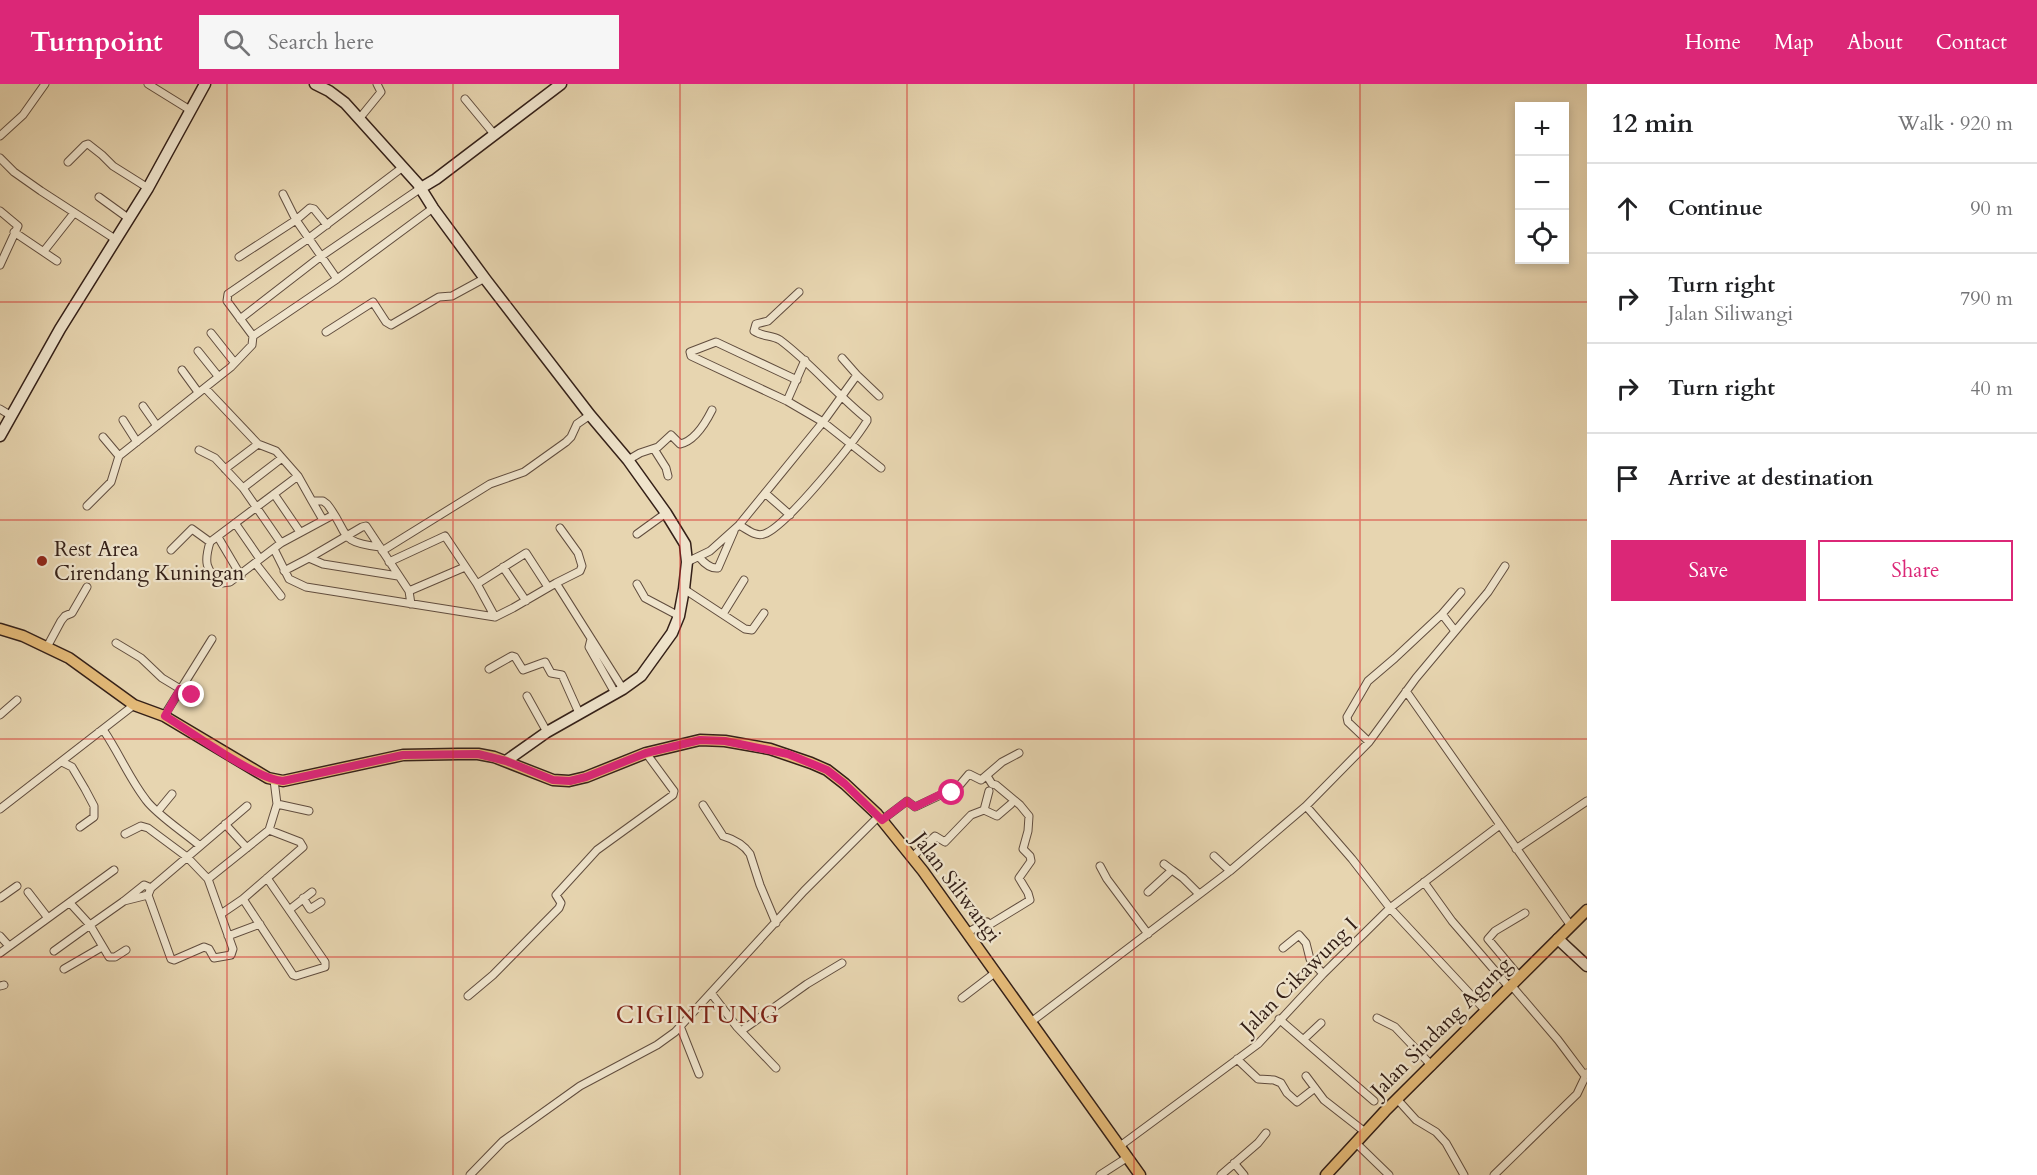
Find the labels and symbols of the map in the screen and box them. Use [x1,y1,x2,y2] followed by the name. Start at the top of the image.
[54,535,244,588] place label: Rest Area Cirendang Kuningan
[35,554,49,568] marker: Rest Area Cirendang Kuningan
[178,681,204,707] route end
[938,779,964,805] route start
[904,824,1008,949] street label: Jalan Siliwangi
[1232,911,1365,1044] street label: Jalan Cikawung I
[1362,950,1518,1106] street label: Jalan Sindang Agung
[616,999,780,1032] district label: CIGINTUNG

